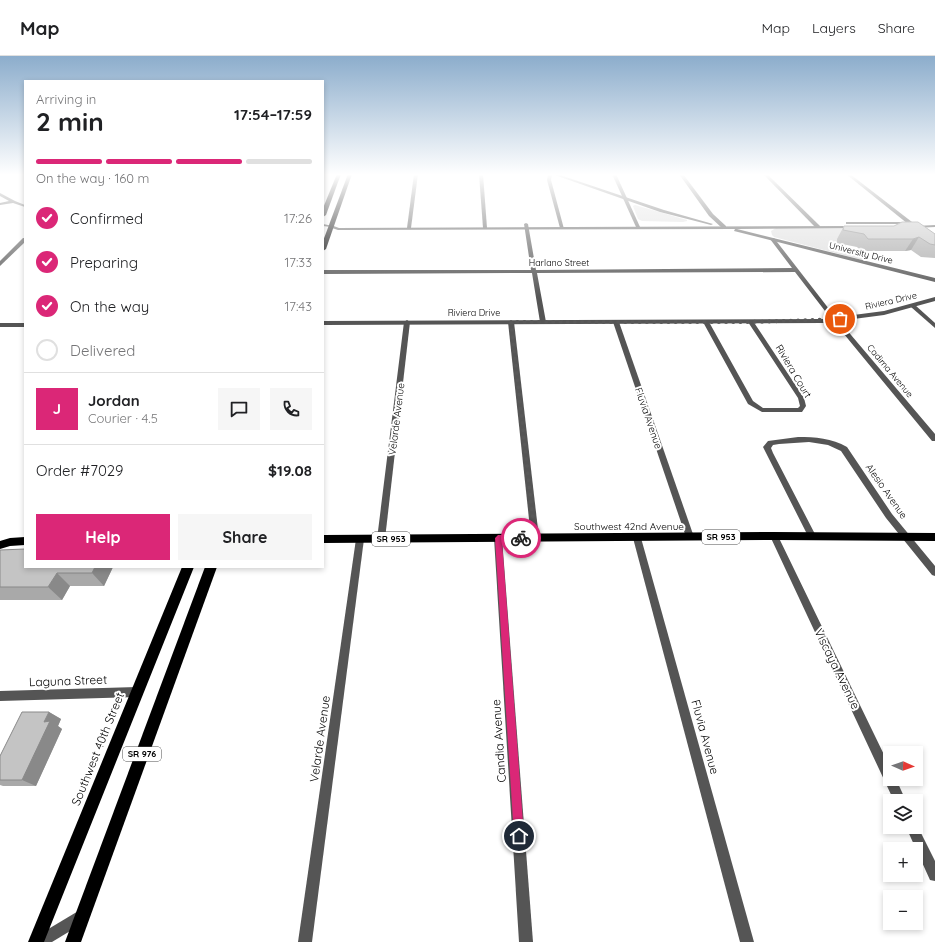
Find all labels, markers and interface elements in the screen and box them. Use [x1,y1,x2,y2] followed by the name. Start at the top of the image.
[20,16,59,40] text: Map
[761,19,790,37] text: Map
[812,19,856,37] text: Layers
[878,19,915,37] text: Share
[36,91,96,107] text: Arriving in
[36,105,104,138] text: 2 min
[234,105,312,124] text: 17:54–17:59
[36,170,149,186] text: On the way · 160 m
[36,207,58,229] icon: check
[70,209,143,228] text: Confirmed
[284,210,312,226] text: 17:26
[828,239,894,266] street label: University Drive
[36,251,58,273] icon: check
[70,253,138,272] text: Preparing
[284,254,312,270] text: 17:33
[529,257,589,268] street label: Harlano Street
[864,289,918,312] street label: Riviera Drive
[36,295,58,317] icon: check
[70,297,149,316] text: On the way
[284,298,312,314] text: 17:43
[823,302,857,336] pin
[448,307,500,318] street label: Riviera Drive
[829,308,851,330] icon: bag
[70,341,135,360] text: Delivered
[773,342,815,401] street label: Riviera Court
[865,342,916,399] street label: Cadima Avenue
[386,382,407,456] street label: Velarde Avenue
[632,386,665,451] street label: Fluvia Avenue
[218,388,260,430] button: chat
[270,388,312,430] button: phone
[88,391,140,410] text: Jordan
[53,399,61,418] text: J
[88,410,158,426] text: Courier · 4.5
[36,461,123,480] text: Order #7029
[268,461,312,480] text: $19.08
[863,461,911,522] street label: Alesio Avenue
[36,514,170,560] button: Help
[178,514,312,560] button: Share
[501,518,541,558] courier
[574,520,684,533] street label: Southwest 42nd Avenue
[510,527,532,549] icon: bike
[702,530,740,544] road number: SR 953
[372,532,410,546] road number: SR 953
[811,626,864,712] street label: Viscaya Avenue
[29,672,107,689] street label: Laguna Street
[68,690,127,808] street label: Southwest 40th Street
[306,694,333,783] street label: Velarde Avenue
[688,698,723,776] street label: Fluvia Avenue
[488,699,509,783] street label: Candia Avenue
[883,746,923,786] north arrow
[883,746,923,930] map controls
[123,747,161,761] road number: SR 976
[883,794,923,834] button: layers
[502,819,536,853] pin
[508,825,530,847] icon: home
[883,842,923,882] button: +
[883,890,923,930] button: −

